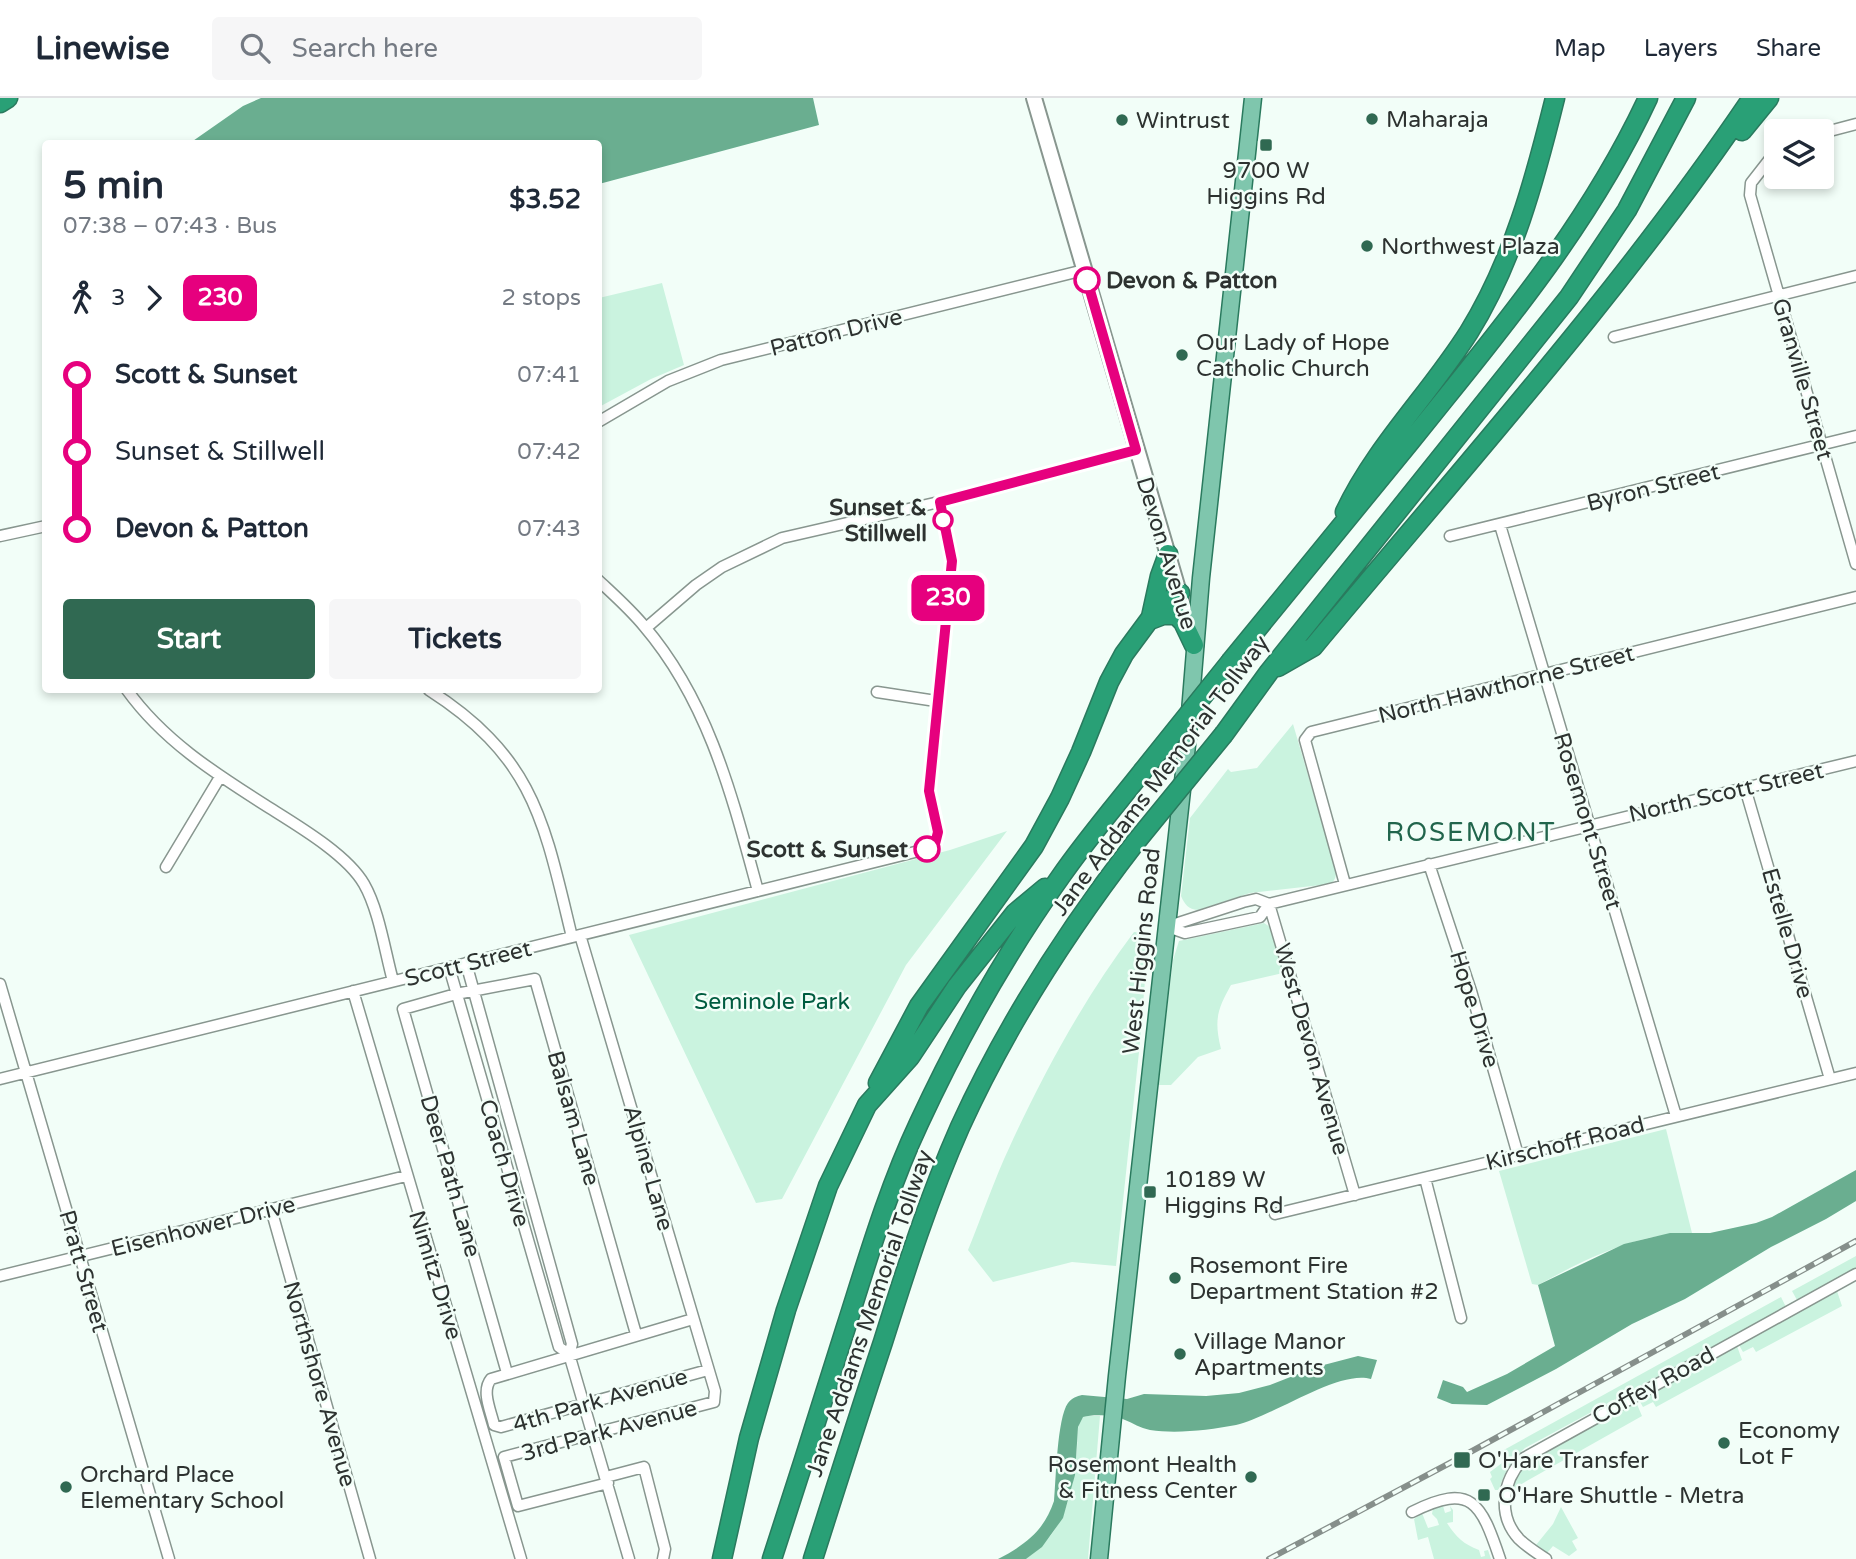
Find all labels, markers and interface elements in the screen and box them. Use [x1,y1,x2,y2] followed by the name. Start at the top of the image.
[212,17,702,80] search box
[35,29,170,68] text: Linewise
[236,29,274,67] icon: search
[292,33,438,64] text: Search here
[1554,34,1606,63] text: Map
[1644,34,1718,63] text: Layers
[1756,34,1821,63] text: Share
[1386,106,1489,134] place label: Maharaja
[1136,107,1230,135] place label: Wintrust
[1364,111,1380,127] marker: Maharaja
[1114,112,1130,128] marker: Wintrust
[1764,119,1834,189] map controls
[1764,119,1834,189] button: layers
[1258,137,1274,153] marker: 9700 W Higgins Rd
[1206,157,1326,211] place label: 9700 W Higgins Rd
[63,163,164,209] text: 5 min
[509,184,581,215] text: $3.52
[63,212,277,240] text: 07:38 – 07:43 · Bus
[1381,233,1560,261] place label: Northwest Plaza
[1359,238,1375,254] marker: Northwest Plaza
[1074,267,1100,293] marker: Devon & Patton
[1106,267,1277,295] place label: Devon & Patton
[63,279,101,317] icon: walk
[135,279,173,317] icon: forward
[197,283,243,312] text: 230
[111,284,125,312] text: 3
[501,284,581,312] text: 2 stops
[1766,295,1839,464] street label: Granville Street
[767,303,905,363] street label: Patton Drive
[1196,329,1390,383] place label: Our Lady of Hope Catholic Church
[1174,347,1190,363] marker: Our Lady of Hope Catholic Church
[115,359,297,390] text: Scott & Sunset
[517,361,581,389] text: 07:41
[115,436,325,467] text: Sunset & Stillwell
[517,438,581,466] text: 07:42
[1584,458,1723,518] street label: Byron Street
[1130,474,1203,633] street label: Devon Avenue
[829,494,927,548] place label: Sunset & Stillwell
[933,510,953,530] marker: Sunset & Stillwell
[115,513,309,544] text: Devon & Patton
[517,515,581,543] text: 07:43
[908,575,988,621] line badge: 230
[925,583,971,612] text: 230
[63,599,315,679] button: Start
[329,599,581,679] button: Tickets
[1046,630,1275,921] street label: Jane Addams Memorial Tollway
[1375,640,1637,730] street label: North Hawthorne Street
[1547,729,1627,913] street label: Rosemont Street
[1626,757,1827,829] street label: North Scott Street
[1385,817,1557,848] district label: ROSEMONT
[747,836,908,864] place label: Scott & Sunset
[914,836,940,862] marker: Scott & Sunset
[1117,847,1167,1056] street label: West Higgins Road
[1755,865,1819,1002] street label: Estelle Drive
[402,935,535,993] street label: Scott Street
[1267,940,1355,1158] street label: West Devon Avenue
[1443,947,1505,1071] street label: Hope Drive
[694,988,850,1016] park label: Seminole Park
[540,1048,606,1189] street label: Balsam Lane
[414,1092,487,1260] street label: Deer Path Lane
[472,1096,536,1230] street label: Coach Drive
[617,1102,679,1234] street label: Alpine Lane
[1483,1111,1648,1177] street label: Kirschoff Road
[801,1146,939,1480] street label: Jane Addams Memorial Tollway
[1164,1166,1284,1220] place label: 10189 W Higgins Rd
[1142,1184,1158,1200] marker: 10189 W Higgins Rd
[108,1191,298,1263] street label: Eisenhower Drive
[52,1207,114,1336] street label: Pratt Street
[402,1207,468,1343] street label: Nimitz Drive
[1189,1252,1439,1306] place label: Rosemont Fire Department Station #2
[1167,1270,1183,1286] marker: Rosemont Fire Department Station #2
[276,1278,362,1490] street label: Northshore Avenue
[1194,1328,1345,1382] place label: Village Manor Apartments
[1587,1341,1720,1431] street label: Coffey Road
[1172,1346,1188,1362] marker: Village Manor Apartments
[510,1363,691,1439] street label: 4th Park Avenue
[518,1394,700,1468] street label: 3rd Park Avenue
[1738,1417,1840,1471] place label: Economy Lot F
[1716,1435,1732,1451] marker: Economy Lot F
[1478,1447,1649,1475] place label: O'Hare Transfer
[1452,1450,1472,1470] marker: O'Hare Transfer
[1047,1451,1237,1505] place label: Rosemont Health & Fitness Center
[80,1461,284,1515] place label: Orchard Place Elementary School
[1243,1469,1259,1485] marker: Rosemont Health & Fitness Center
[58,1479,74,1495] marker: Orchard Place Elementary School
[1498,1482,1745,1510] place label: O'Hare Shuttle - Metra
[1476,1487,1492,1503] marker: O'Hare Shuttle - Metra

